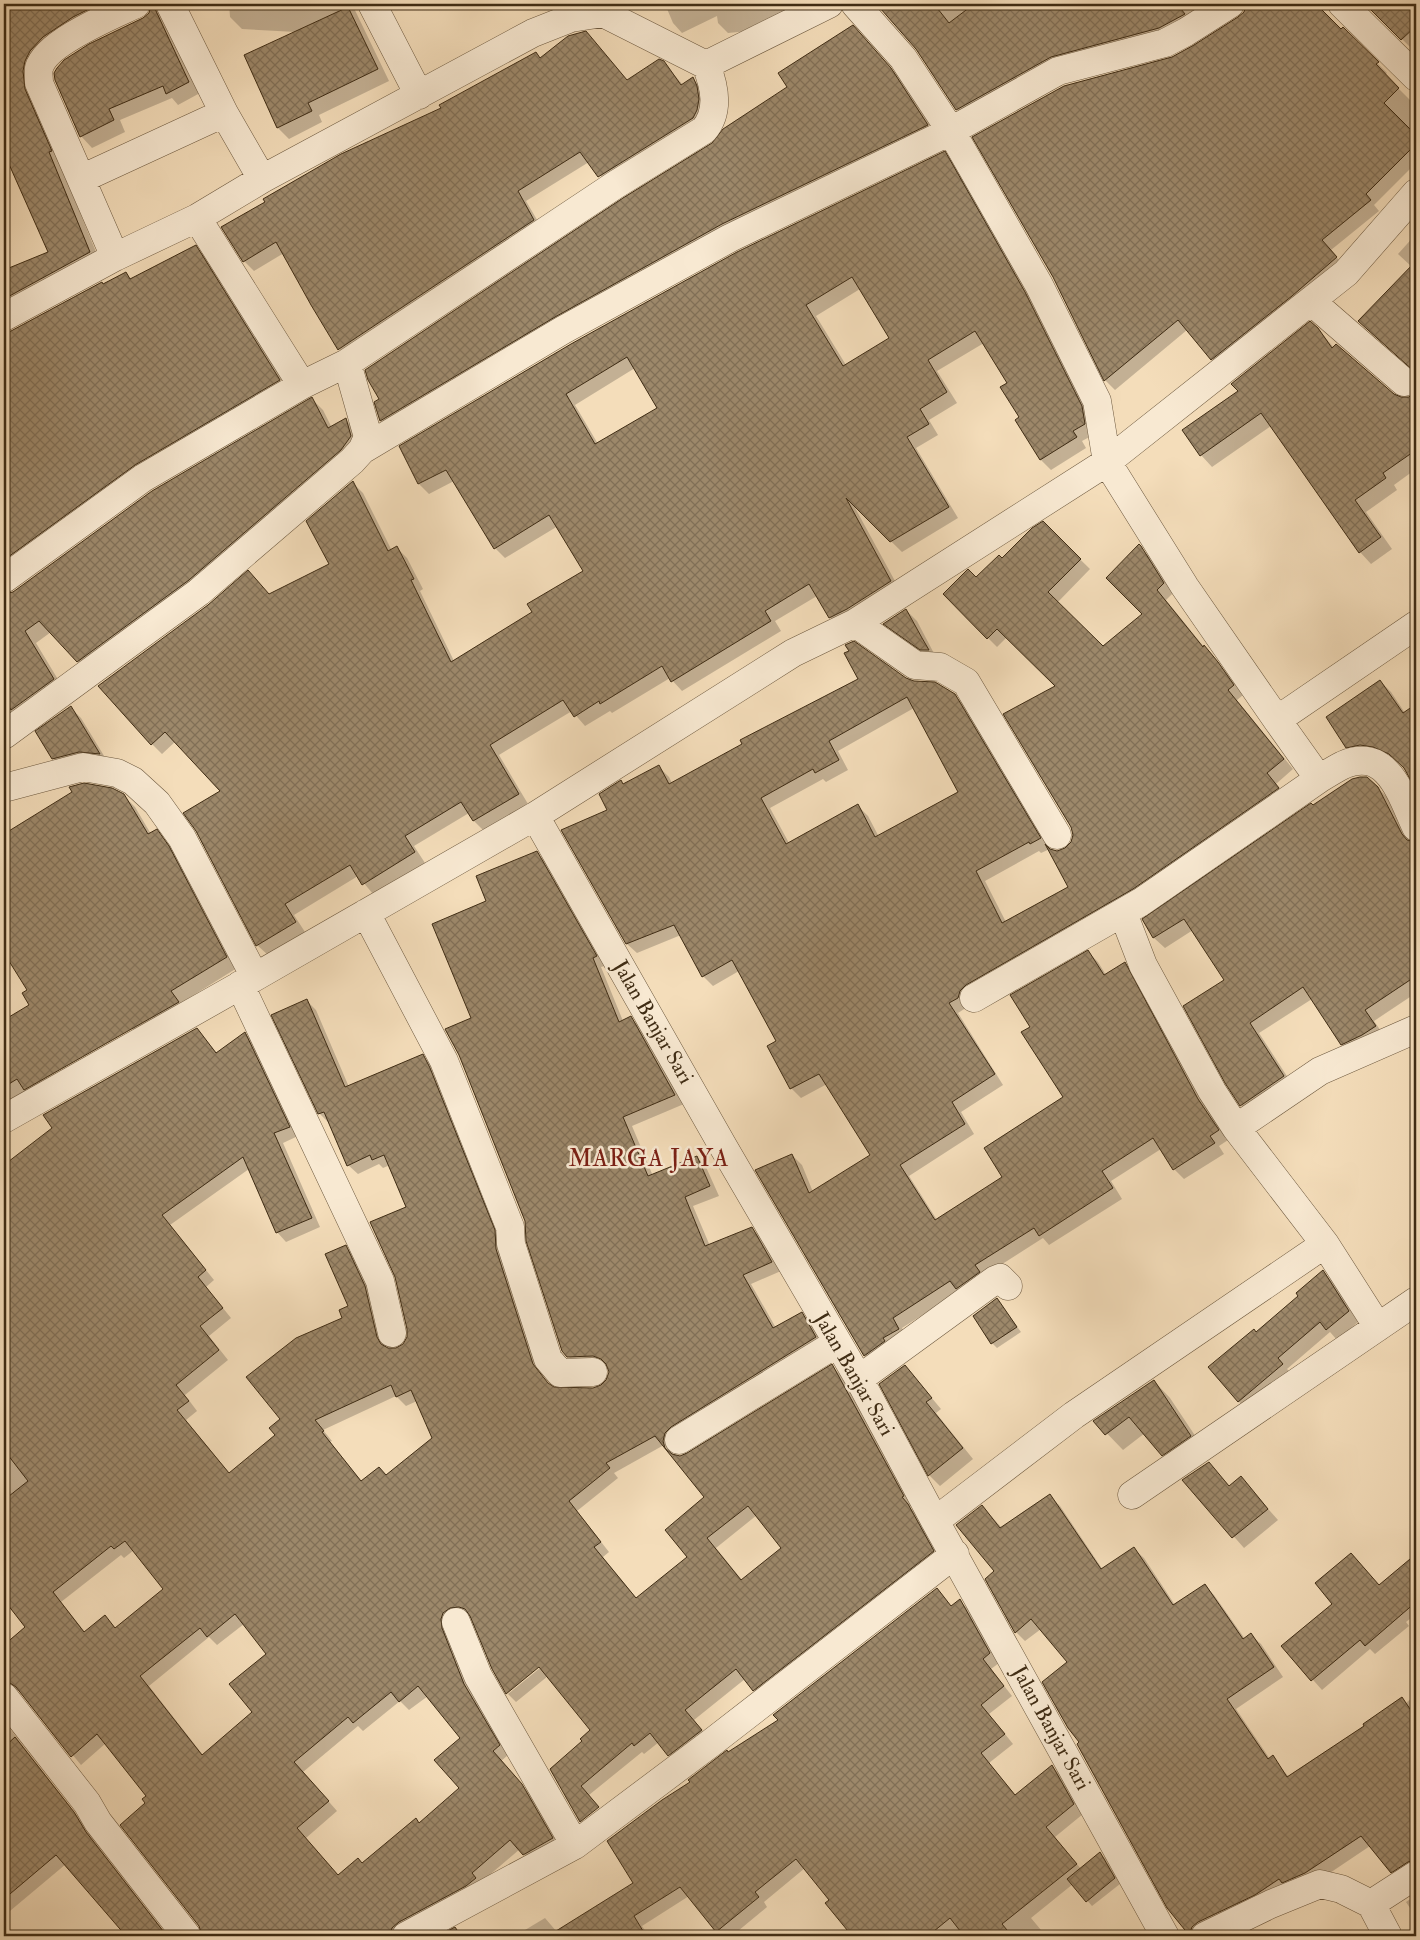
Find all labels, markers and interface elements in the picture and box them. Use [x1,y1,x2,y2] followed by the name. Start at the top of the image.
[606,954,700,1089] street label: Jalan Banjar Sari
[569,1143,729,1174] district label: MARGA JAYA
[807,1306,901,1441] street label: Jalan Banjar Sari
[1005,1660,1097,1796] street label: Jalan Banjar Sari

